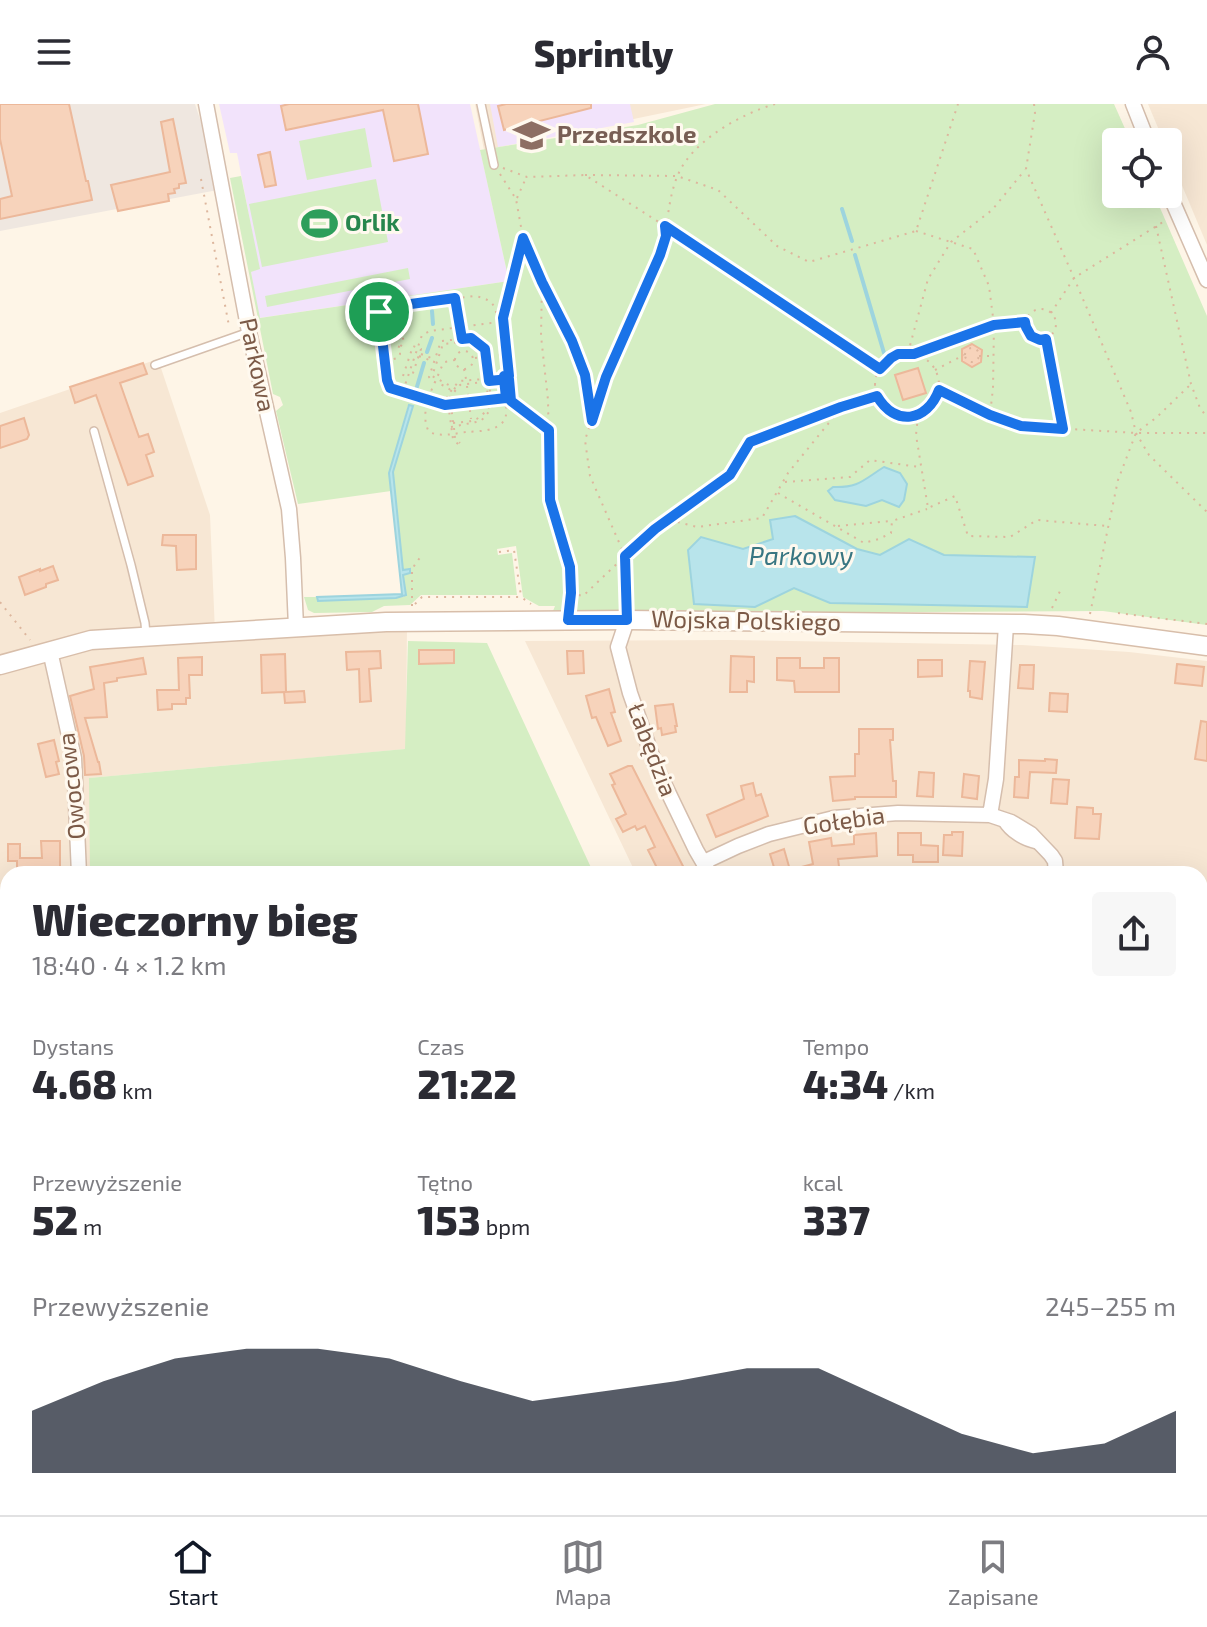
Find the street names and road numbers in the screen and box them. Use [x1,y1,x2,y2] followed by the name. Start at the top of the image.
[234,315,283,414] street label: Parkowa
[651,603,841,636] street label: Wojska Polskiego
[622,699,684,800] street label: Łabędzia
[50,731,91,841] street label: Owocowa
[801,799,887,840] street label: Gołębia

